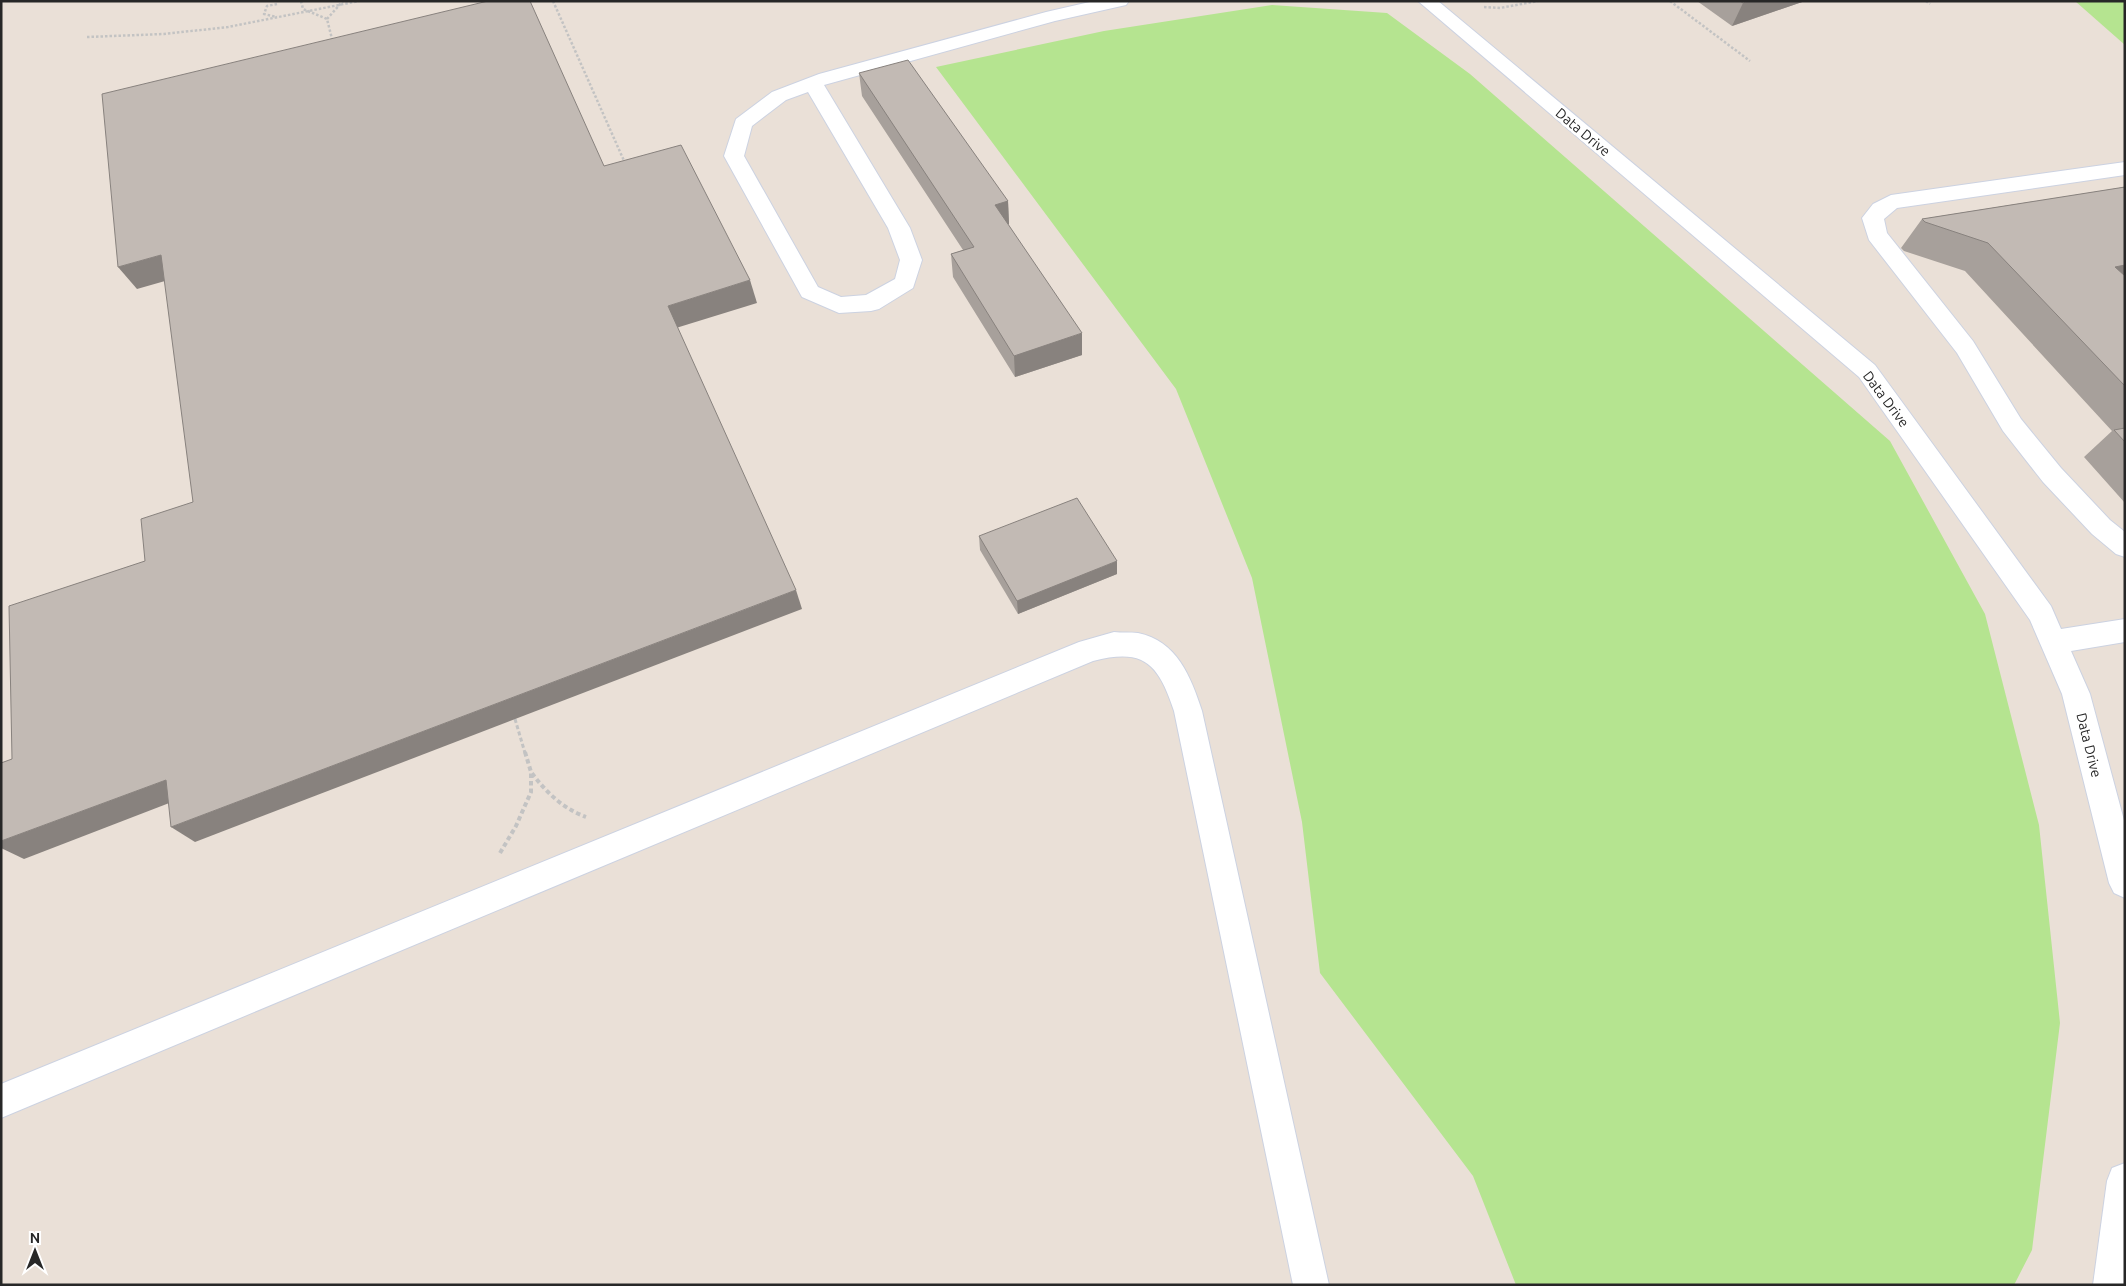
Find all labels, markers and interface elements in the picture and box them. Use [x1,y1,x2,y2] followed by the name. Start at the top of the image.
[1553,105,1613,159] street label: Data Drive
[1860,368,1912,430] street label: Data Drive
[2073,711,2105,779] street label: Data Drive
[10,1226,60,1276] north arrow
[30,1230,40,1246] text: N

